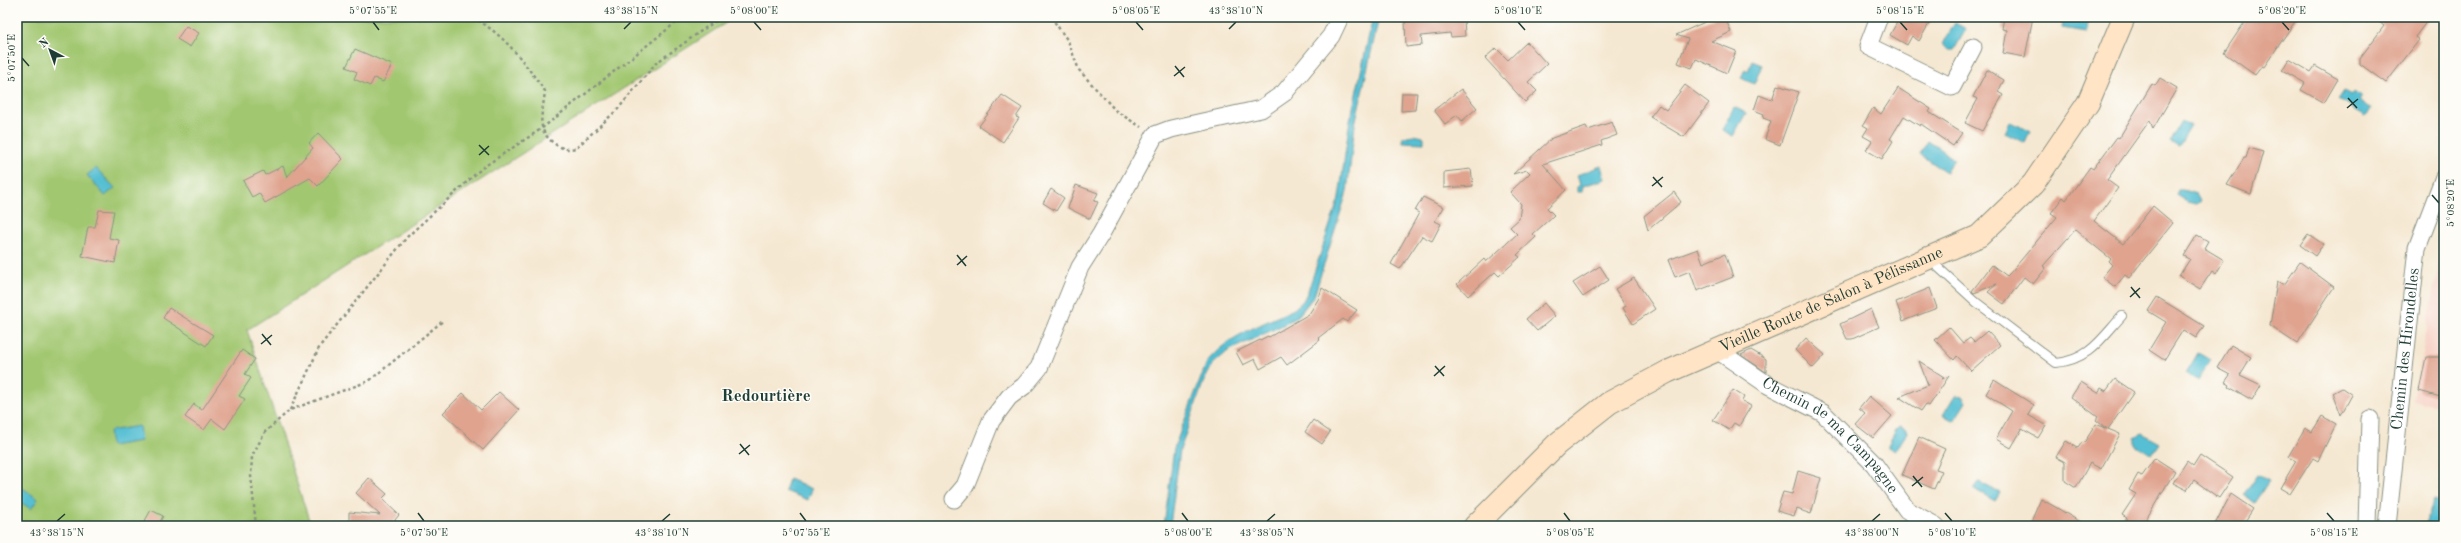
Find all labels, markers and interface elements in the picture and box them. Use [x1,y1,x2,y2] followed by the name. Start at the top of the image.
[349,6,397,16] text: 5°07'55"E
[604,6,659,16] text: 43°38'15"N
[730,6,778,16] text: 5°08'00"E
[1112,6,1160,16] text: 5°08'05"E
[1209,6,1264,16] text: 43°38'10"N
[1494,6,1542,16] text: 5°08'10"E
[1876,6,1924,16] text: 5°08'15"E
[2258,6,2306,16] text: 5°08'20"E
[30,30,70,70] north arrow
[7,34,17,82] text: 5°07'50"E
[38,36,52,50] text: N
[2446,179,2456,227] text: 5°08'20"E
[1717,245,1945,356] street label: Vieille Route de Salon à Pélissanne
[2389,267,2423,431] street label: Chemin des Hirondelles
[1758,375,1901,497] street label: Chemin de ma Campagne
[721,388,811,405] district label: Redourtière
[30,528,85,538] text: 43°38'15"N
[400,528,448,538] text: 5°07'50"E
[635,528,690,538] text: 43°38'10"N
[782,528,830,538] text: 5°07'55"E
[1164,528,1212,538] text: 5°08'00"E
[1240,528,1295,538] text: 43°38'05"N
[1546,528,1594,538] text: 5°08'05"E
[1845,528,1900,538] text: 43°38'00"N
[1928,528,1976,538] text: 5°08'10"E
[2310,528,2358,538] text: 5°08'15"E

